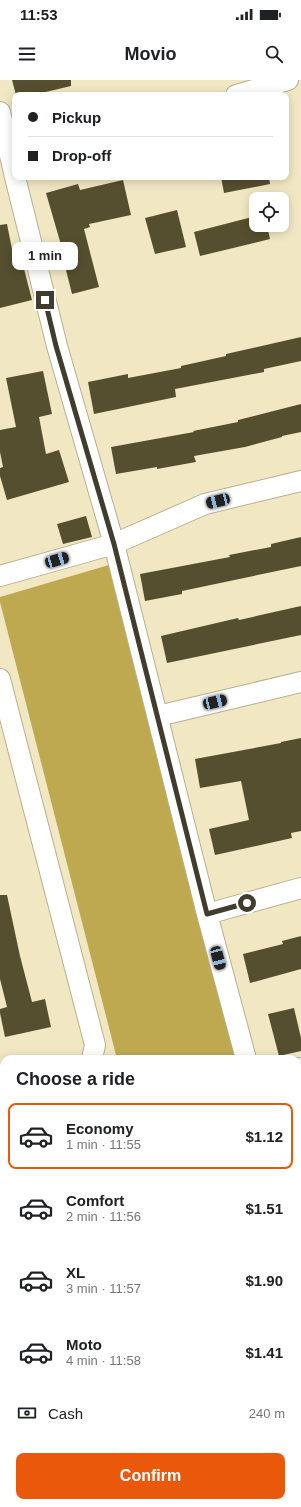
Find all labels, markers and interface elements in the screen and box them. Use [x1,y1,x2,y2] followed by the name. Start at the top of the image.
[20,6,58,23] text: 11:53
[16,43,38,65] icon: menu
[263,43,285,65] icon: search
[125,44,177,64] text: Movio
[52,109,101,126] text: Pickup
[52,147,111,164] text: Drop-off
[249,192,289,232] map controls
[249,192,289,232] button: locate
[12,242,78,270] callout: 1 min
[28,248,62,263] text: 1 min
[36,291,54,309] route end
[205,492,231,510] car
[44,551,70,569] car
[202,693,228,711] car
[238,894,256,912] route start
[209,945,227,971] car
[16,1069,135,1089] text: Choose a ride
[18,1118,54,1154] icon: car
[66,1120,134,1137] text: Economy
[245,1128,283,1145] text: $1.12
[66,1137,141,1152] text: 1 min · 11:55
[18,1190,54,1226] icon: car
[66,1192,124,1209] text: Comfort
[245,1200,283,1217] text: $1.51
[66,1209,141,1224] text: 2 min · 11:56
[18,1262,54,1298] icon: car
[66,1264,85,1281] text: XL
[245,1272,283,1289] text: $1.90
[66,1281,141,1296] text: 3 min · 11:57
[18,1334,54,1370] icon: car
[66,1336,102,1353] text: Moto
[245,1344,283,1361] text: $1.41
[66,1353,141,1368] text: 4 min · 11:58
[16,1402,38,1424] icon: cash
[48,1405,83,1422] text: Cash
[249,1406,285,1421] text: 240 m
[16,1453,285,1499] button: Confirm

